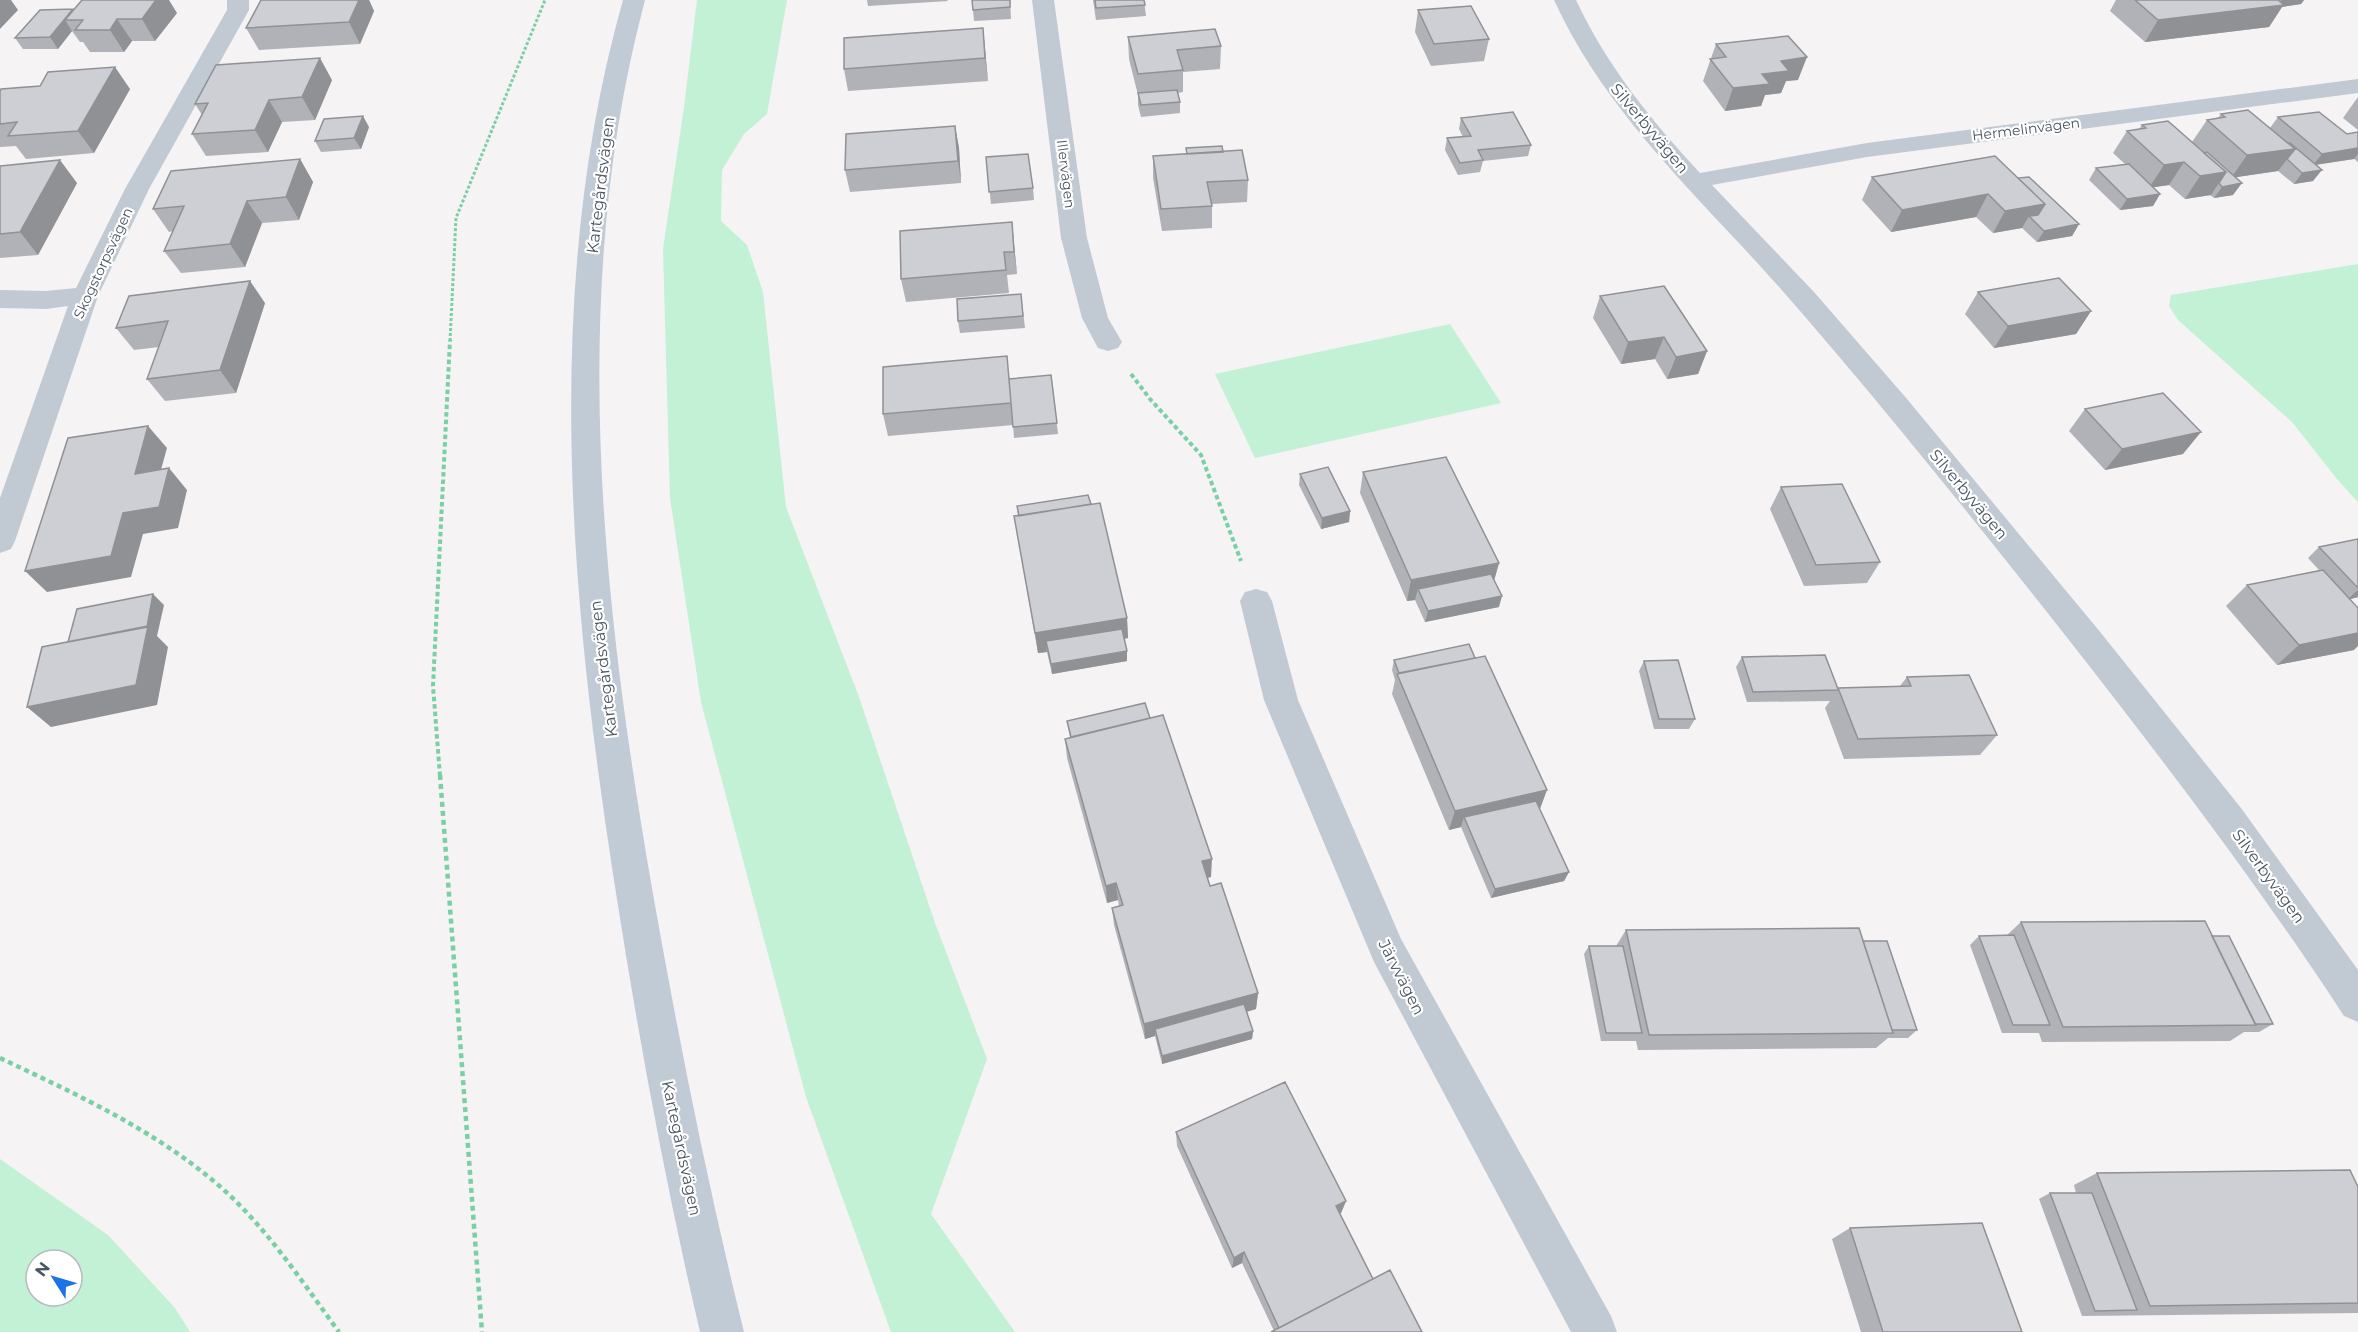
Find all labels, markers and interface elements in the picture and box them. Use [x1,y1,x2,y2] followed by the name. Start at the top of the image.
[1607,80,1693,177] street label: Silverbyvägen
[1971,113,2081,145] street label: Hermelinvägen
[583,116,618,254] street label: Kartegårdsvägen
[1053,139,1079,209] street label: Illervägen
[69,204,137,322] street label: Skogstorpsvägen
[1926,446,2012,543] street label: Silverbyvägen
[586,600,621,738] street label: Kartegårdsvägen
[2228,826,2309,927] street label: Silverbyvägen
[1374,936,1429,1018] street label: Järvvägen
[658,1079,705,1217] street label: Kartegårdsvägen
[24,1248,84,1308] north arrow
[31,1258,54,1280] text: N

